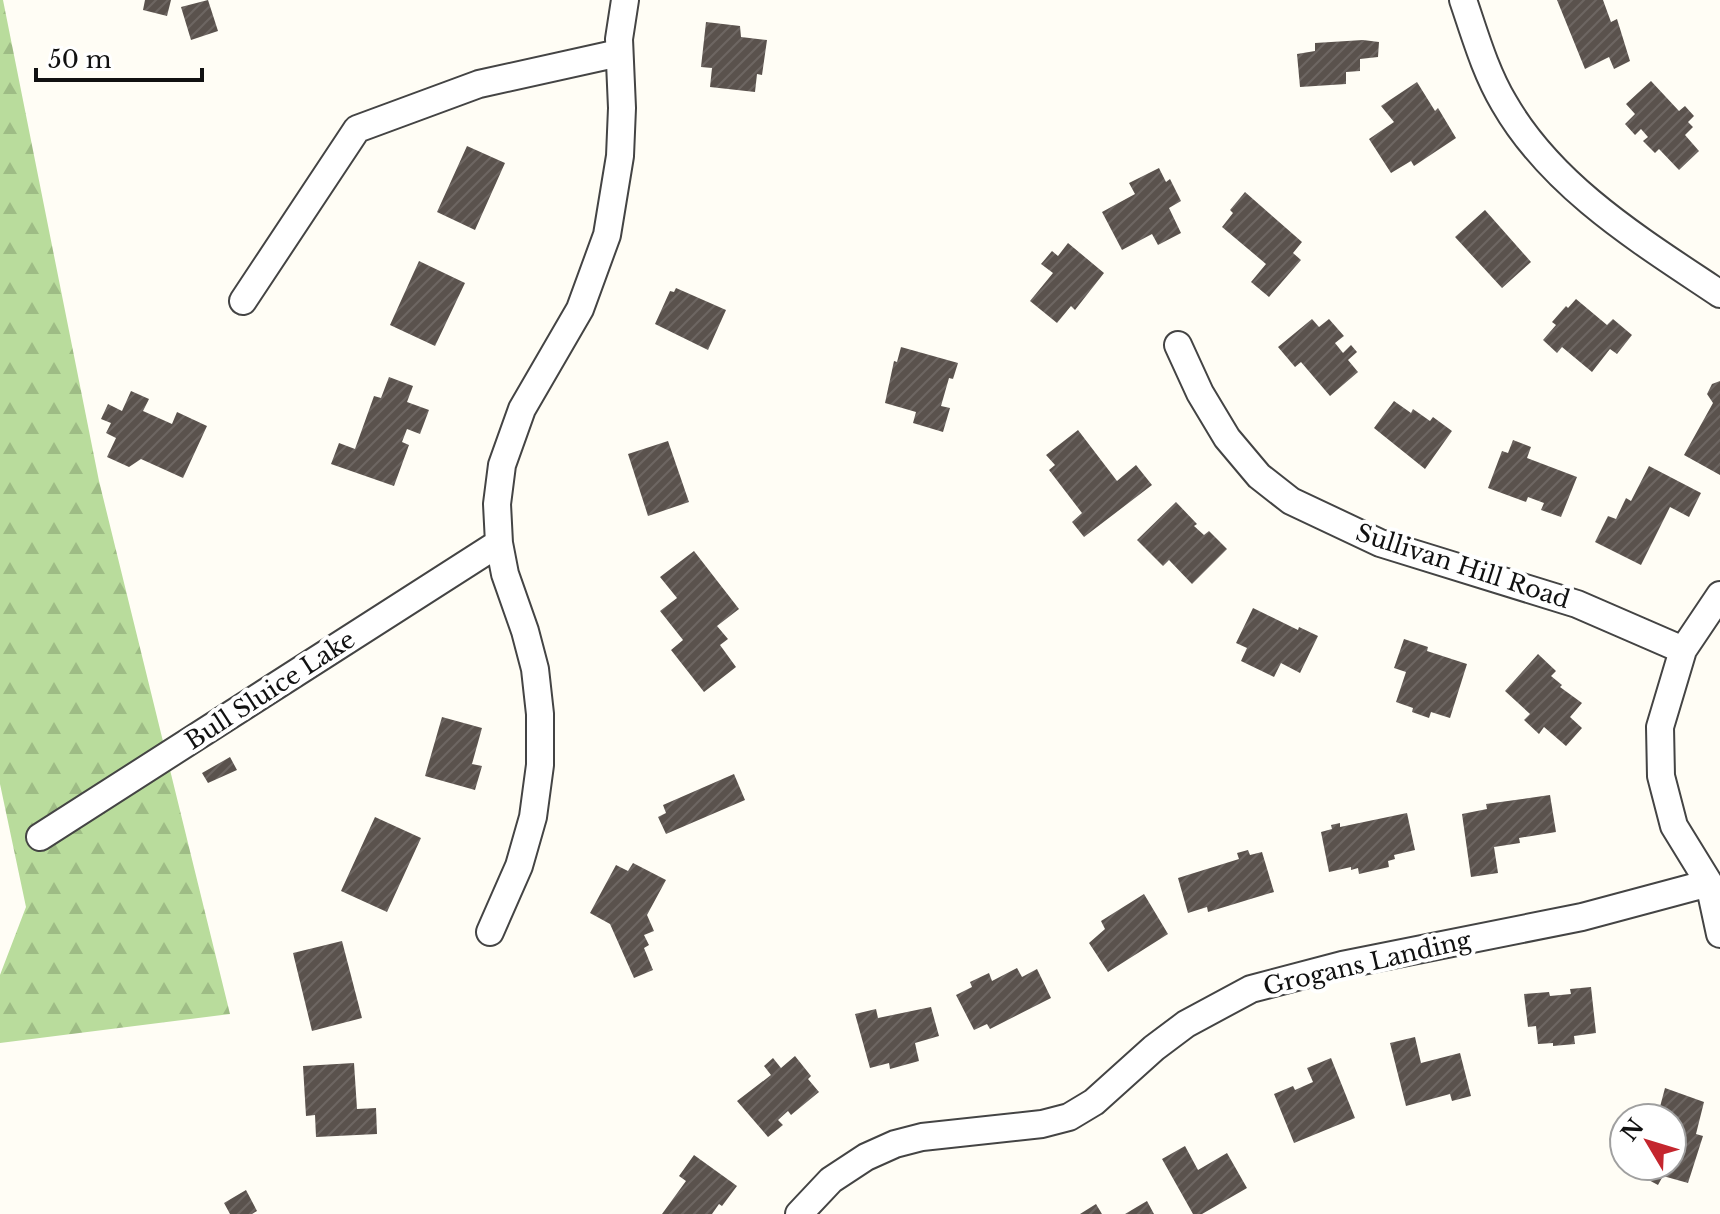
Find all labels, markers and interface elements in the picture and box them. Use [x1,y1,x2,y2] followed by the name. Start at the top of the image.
[36,32,202,82] scale bar
[48,45,112,74] text: 50 m
[1352,518,1574,614] street label: Sullivan Hill Road
[180,624,360,756] street label: Bull Sluice Lake
[1260,925,1474,1001] street label: Grogans Landing
[1608,1102,1688,1182] north arrow
[1616,1113,1650,1146] text: N

